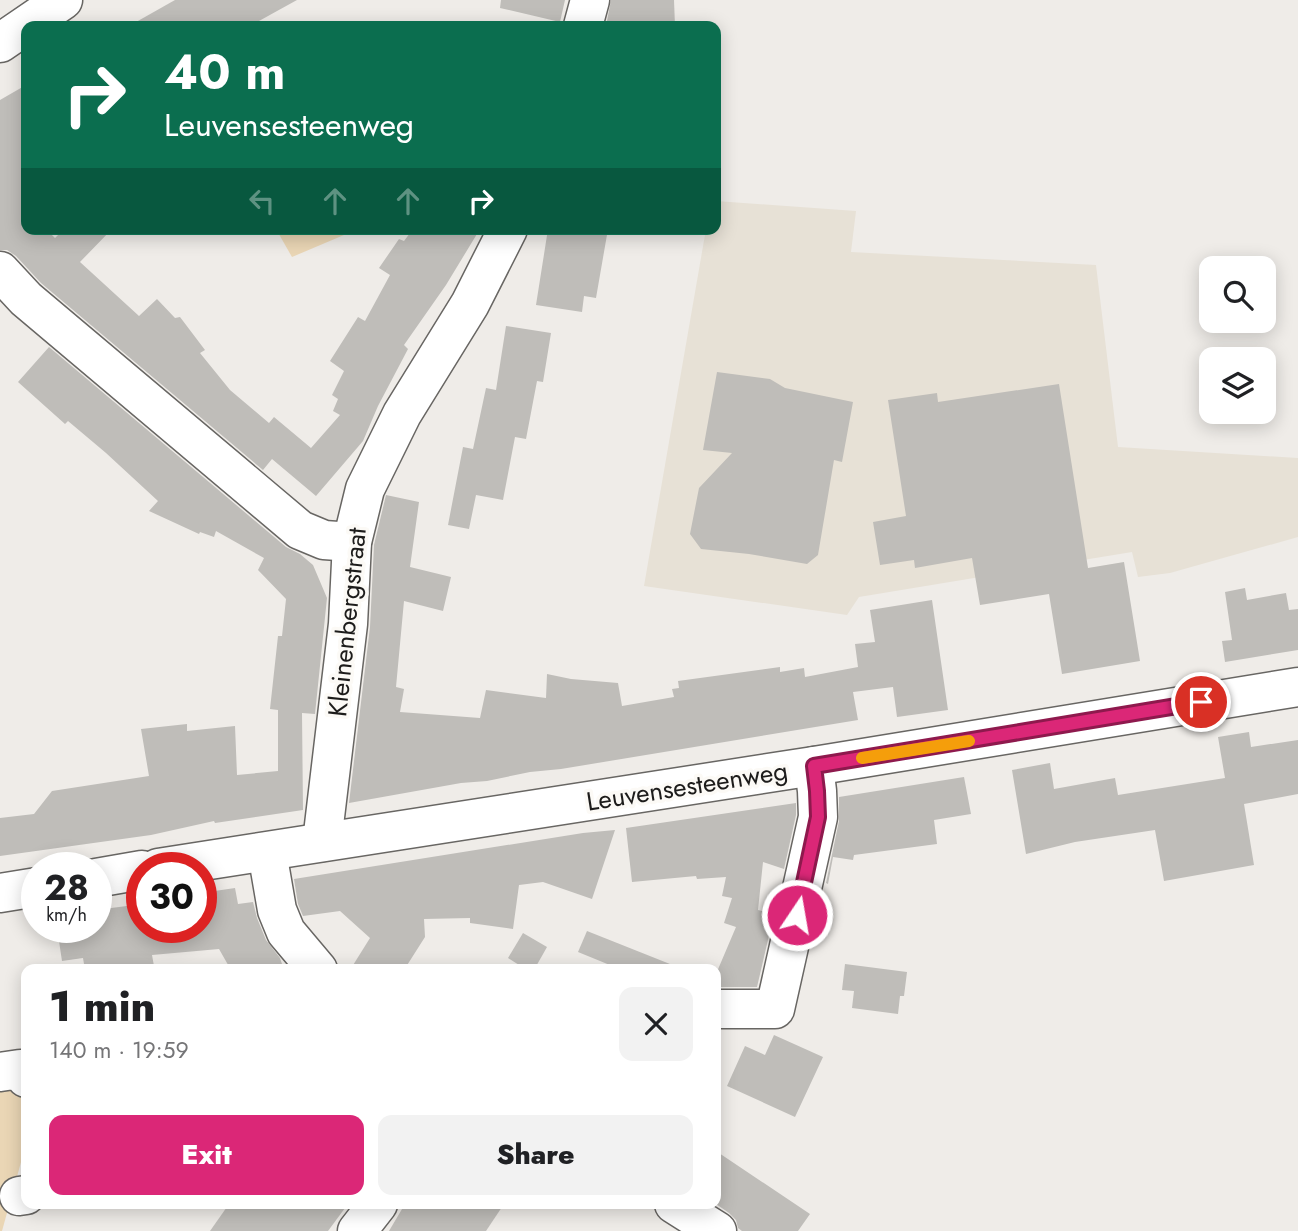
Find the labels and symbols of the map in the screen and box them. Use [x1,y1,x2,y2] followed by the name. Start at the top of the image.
[318,525,376,718] street label: Kleinenbergstraat
[1171,672,1231,732] pin
[584,751,790,821] street label: Leuvensesteenweg
[126,852,217,943] speed limit sign: 30
[760,878,834,952] position arrow

